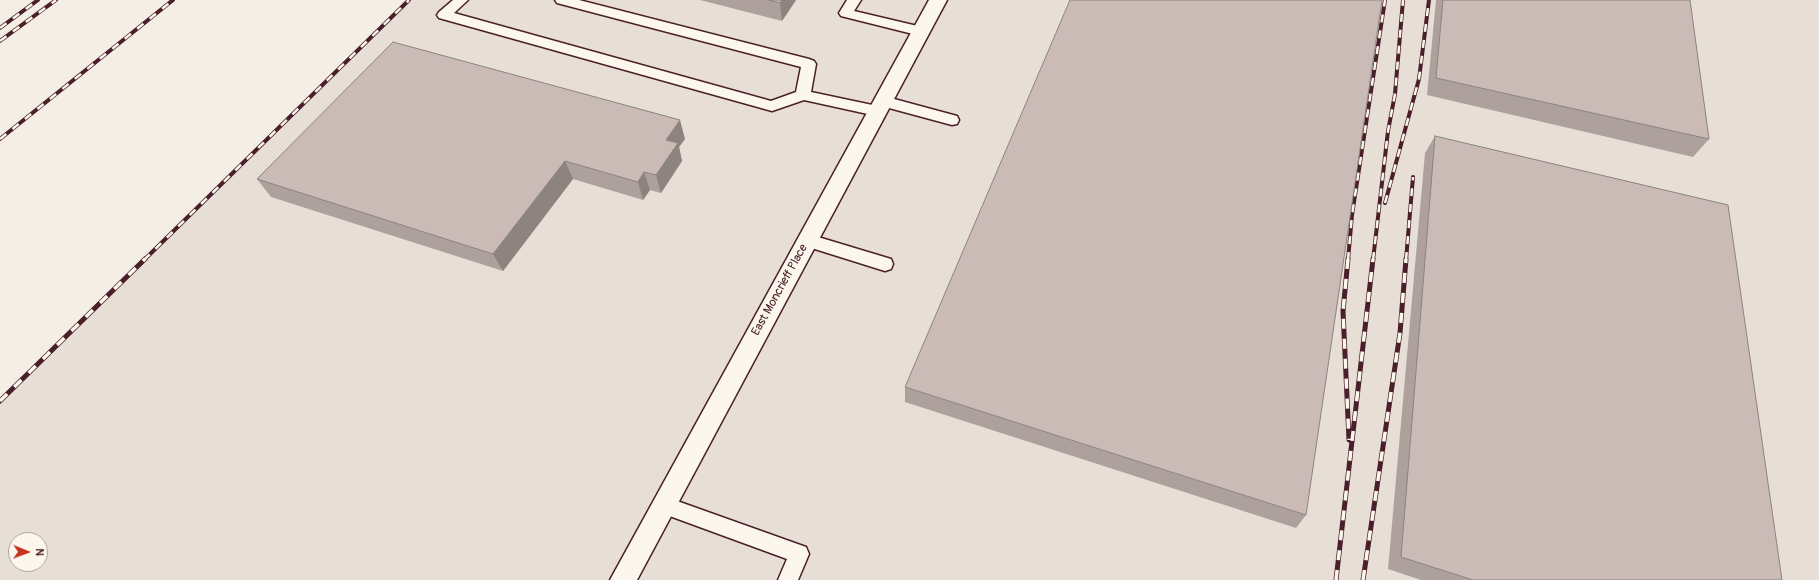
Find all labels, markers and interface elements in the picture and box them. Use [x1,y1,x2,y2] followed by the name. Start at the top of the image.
[749,242,811,338] street label: East Moncrieff Place
[8,532,48,572] north arrow
[33,548,46,556] text: N

